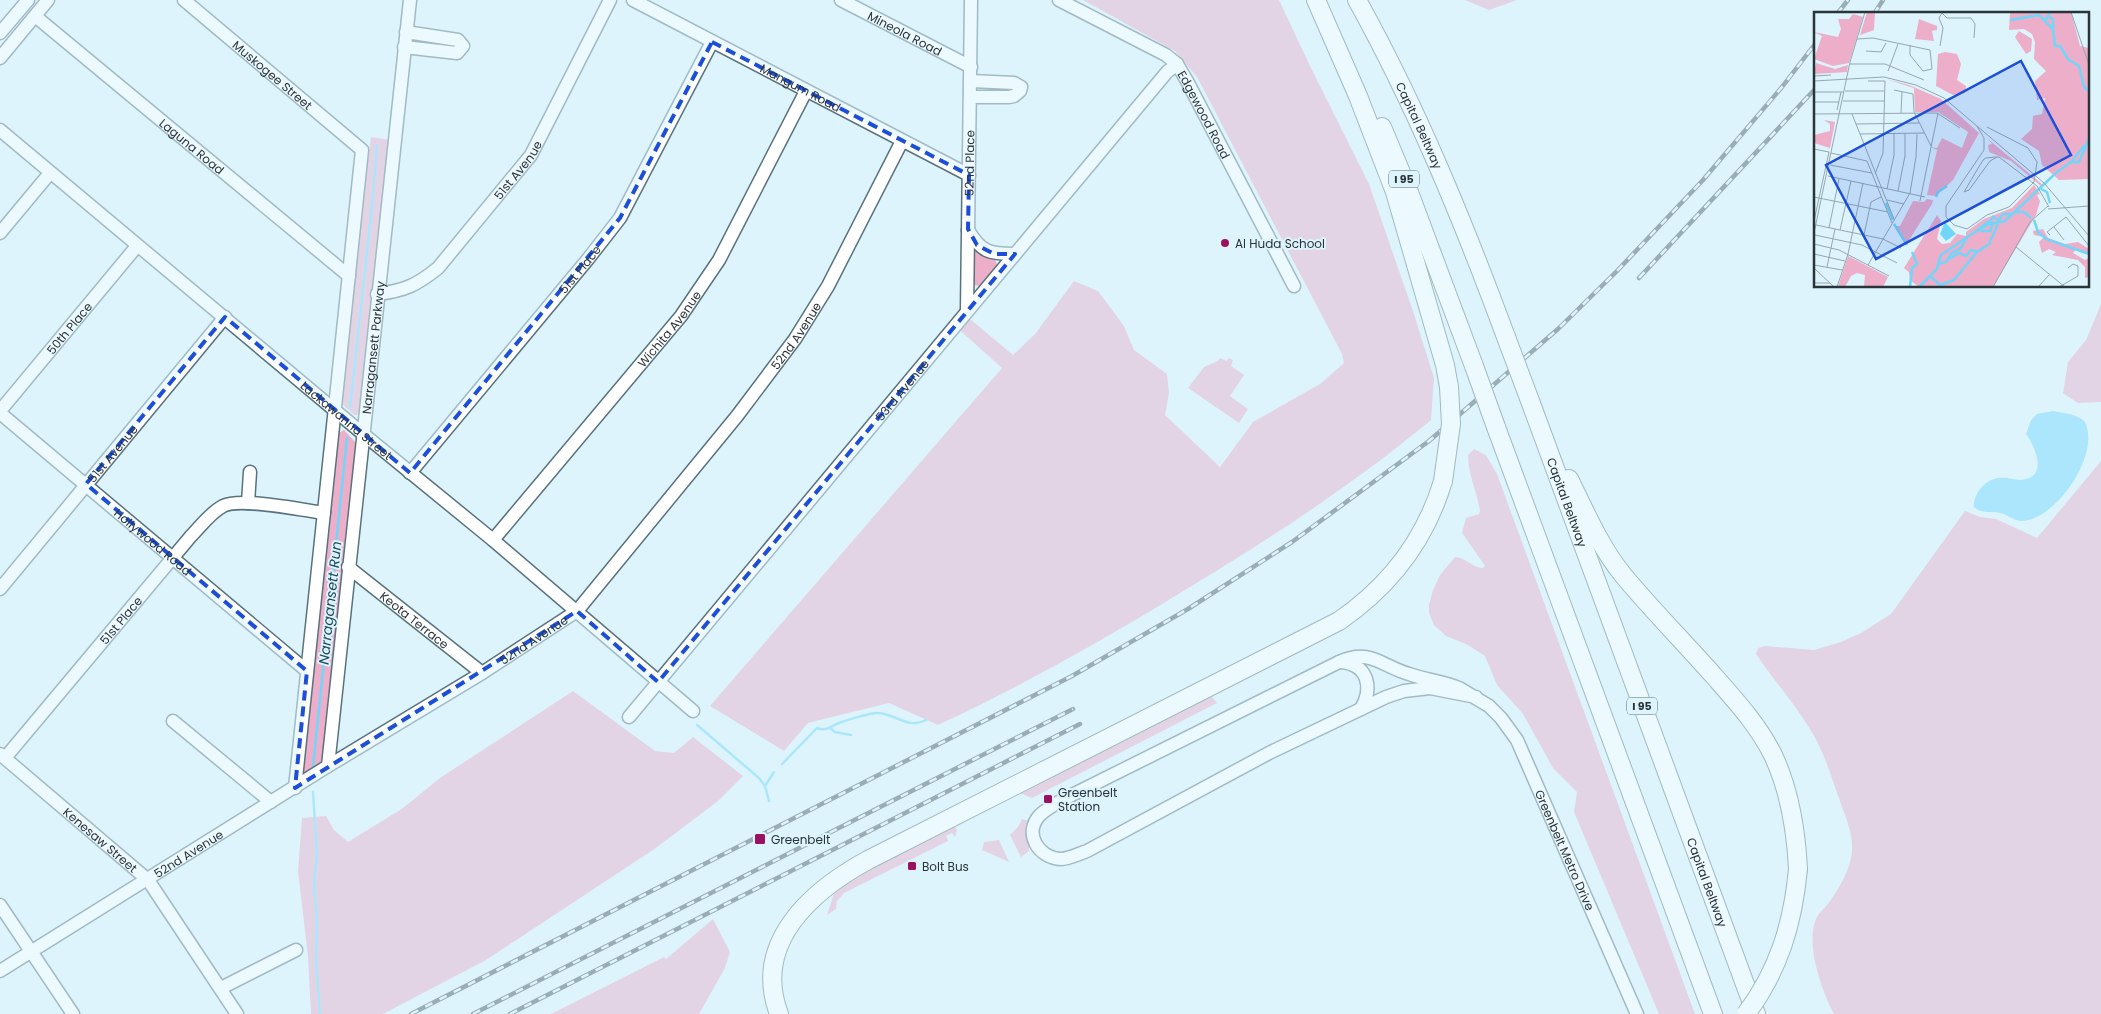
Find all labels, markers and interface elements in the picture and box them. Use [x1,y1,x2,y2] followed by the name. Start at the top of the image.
[865,7,945,59] street label: Mineola Road
[1814,12,2088,288] inset map
[229,36,316,113] street label: Muskogee Street
[757,59,844,115] street label: Mangum Road
[1174,67,1235,162] street label: Edgewood Road
[1392,79,1447,172] street label: Capital Beltway
[156,114,228,178] street label: Laguna Road
[960,130,978,196] street label: 52nd Place
[489,137,546,203] street label: 51st Avenue
[1389,170,1419,188] road number: I 95
[1235,235,1325,252] place label: Al Huda School
[1219,237,1231,249] marker: Al Huda School
[554,241,604,297] street label: 51st Place
[357,280,388,415] street label: Narragansett Parkway
[633,287,704,371] street label: Wichita Avenue
[42,298,96,358] street label: 50th Place
[767,298,825,373] street label: 52nd Avenue
[871,355,933,424] street label: 53rd Avenue
[297,377,396,463] street label: Lackawanna Street
[83,421,141,486] street label: 51st Avenue
[1543,455,1592,549] street label: Capital Beltway
[111,504,196,579] street label: Hollywood Road
[314,540,346,666] water label: Narragansett Run
[377,587,453,652] street label: Keota Terrace
[95,592,146,648] street label: 51st Place
[496,611,571,668] street label: 52nd Avenue
[1627,698,1657,714] road number: I 95
[1058,784,1117,815] place label: Greenbelt Station
[1531,787,1599,913] street label: Greenbelt Metro Drive
[1042,793,1054,805] marker: Greenbelt Station
[60,803,141,876] street label: Kenesaw Street
[150,825,226,881] street label: 52nd Avenue
[771,831,830,848] place label: Greenbelt
[753,832,767,846] marker: Greenbelt
[1683,835,1732,929] street label: Capital Beltway
[922,858,969,875] place label: Bolt Bus
[906,860,918,872] marker: Bolt Bus

